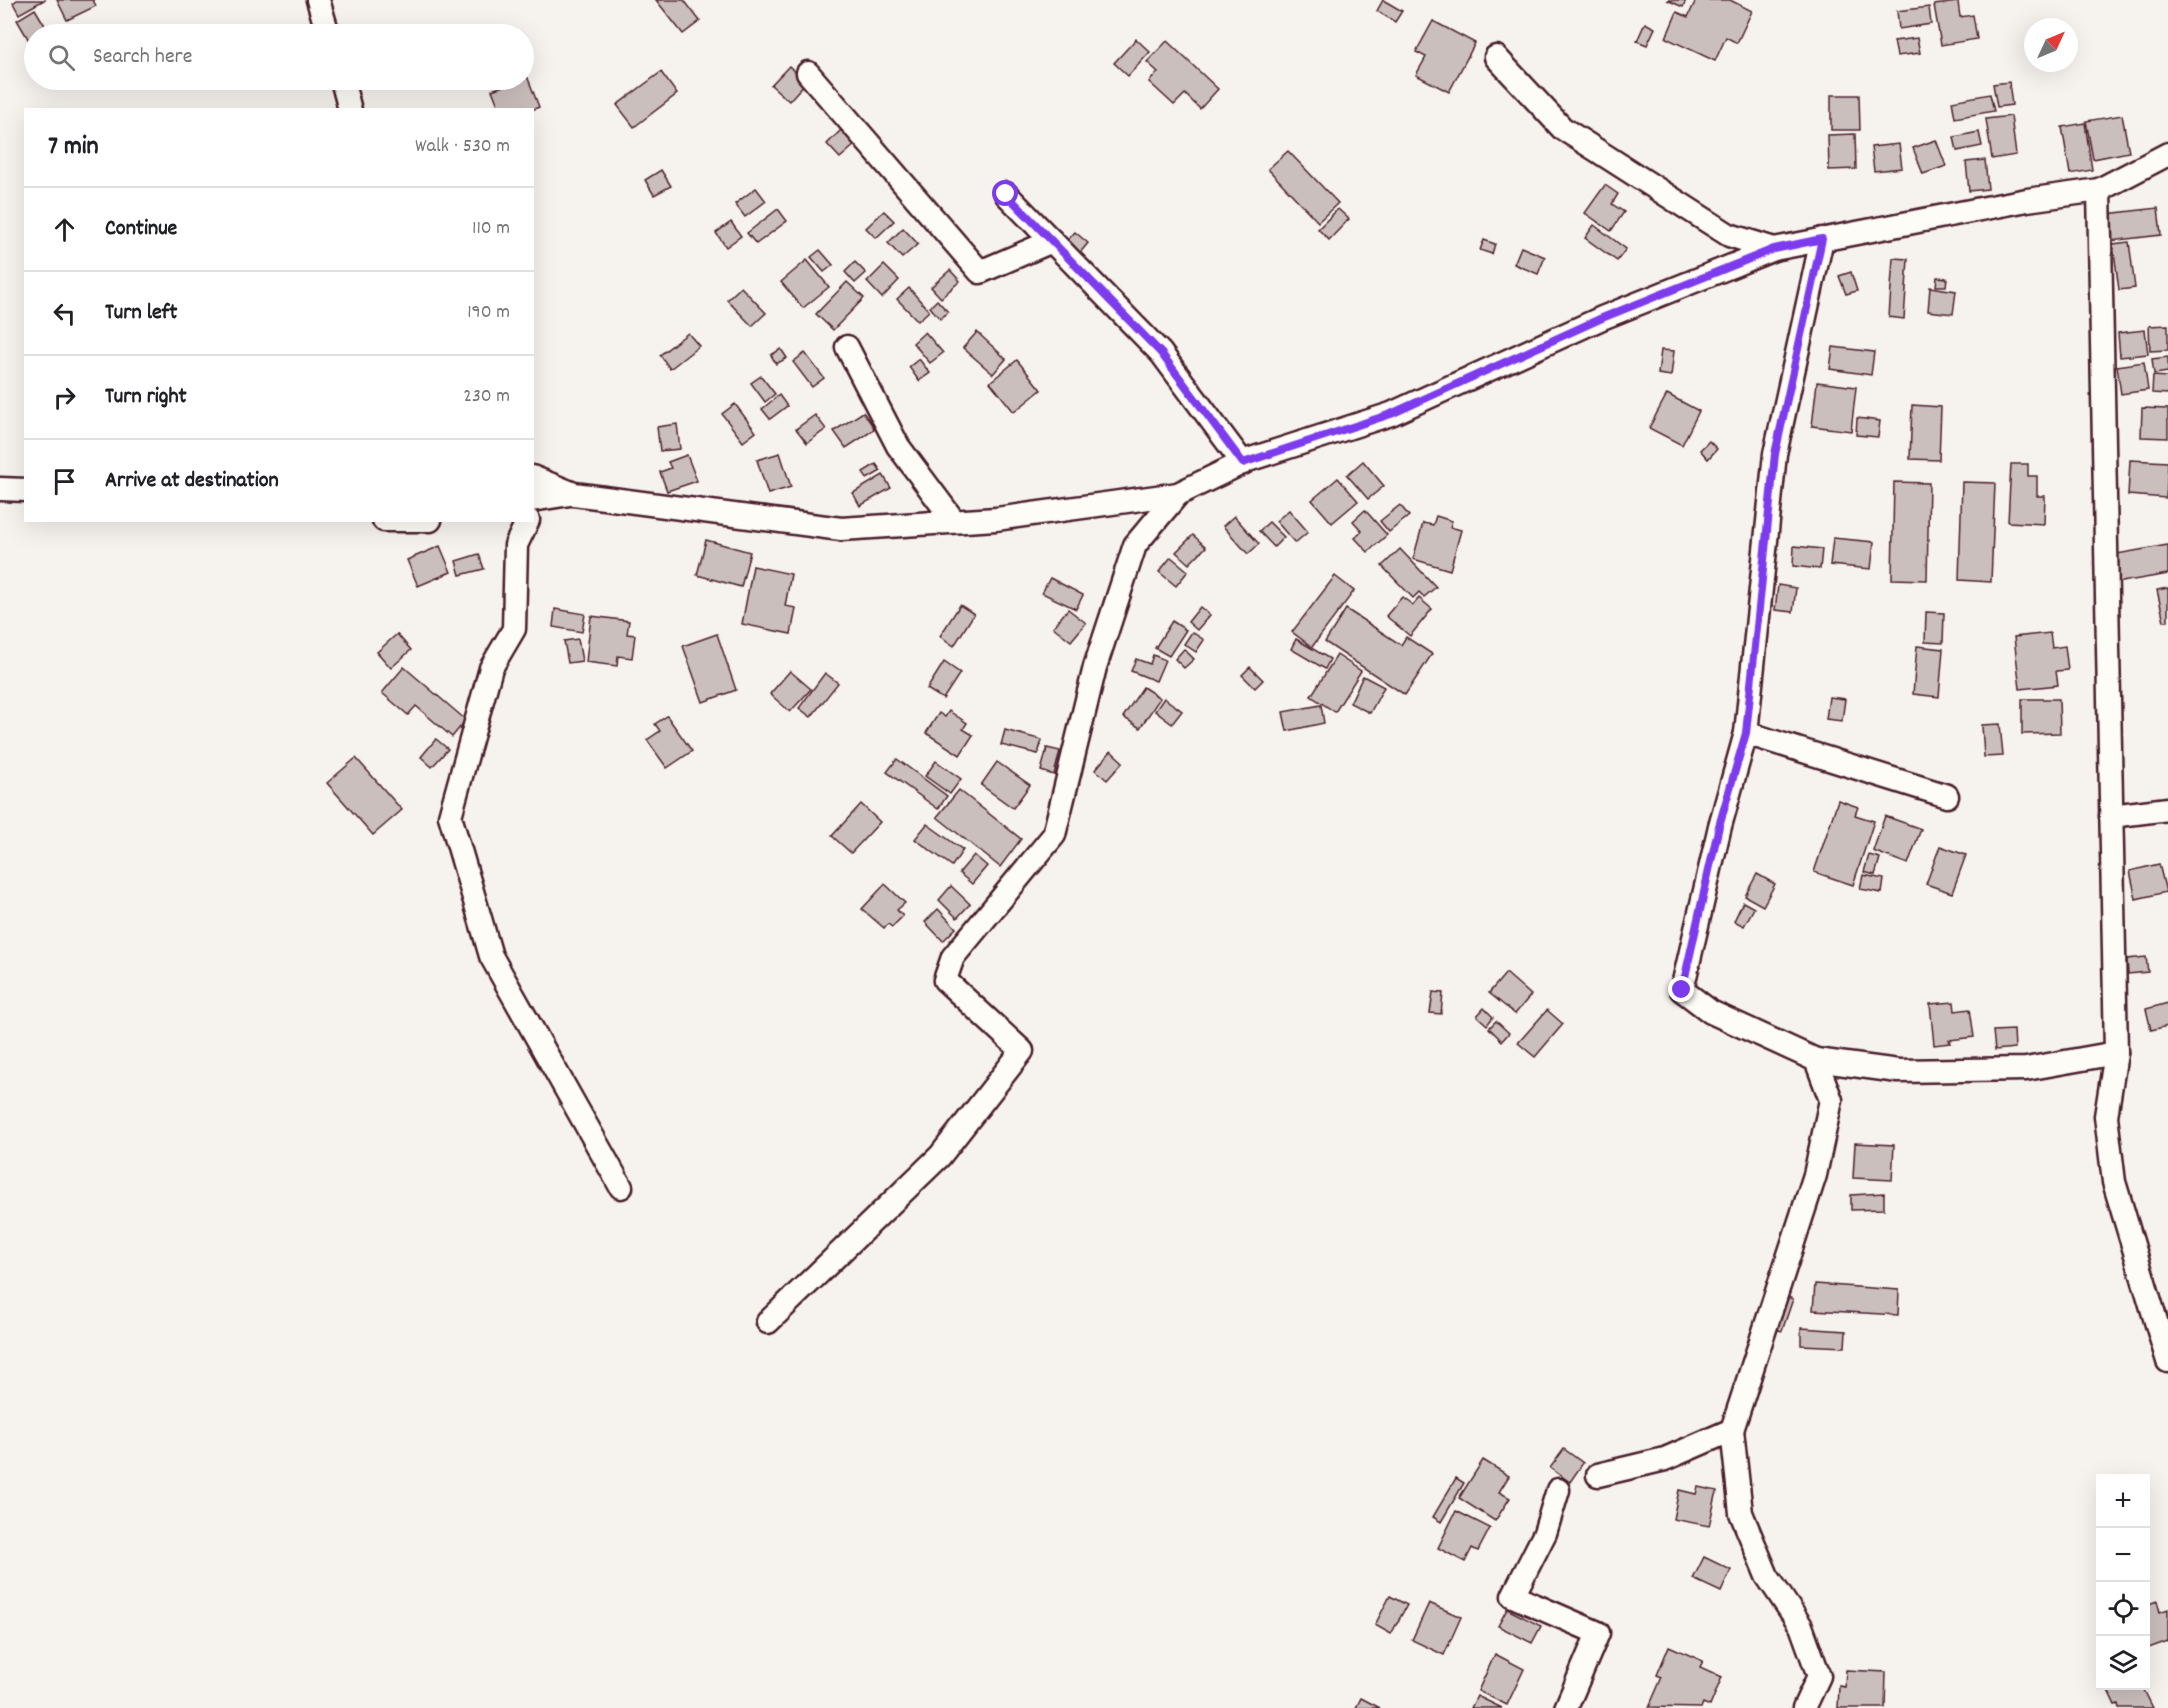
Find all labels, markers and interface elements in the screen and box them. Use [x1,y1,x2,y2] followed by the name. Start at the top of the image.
[2024,18,2078,72] north arrow
[24,24,534,90] search box
[45,41,78,74] icon: search
[93,42,192,73] text: Search here
[48,129,99,166] text: 7 min
[415,133,510,161] text: Walk · 530 m
[992,180,1018,206] route start
[48,213,81,246] icon: ahead
[105,214,177,245] text: Continue
[472,215,510,243] text: 110 m
[48,297,81,330] icon: left
[105,298,177,329] text: Turn left
[467,299,510,327] text: 190 m
[48,381,81,414] icon: right
[105,382,187,413] text: Turn right
[463,383,510,411] text: 230 m
[48,465,81,498] icon: arrive
[105,466,279,497] text: Arrive at destination
[1668,976,1694,1002] route end
[2096,1474,2150,1690] map controls
[2096,1474,2150,1528] button: +
[2096,1528,2150,1582] button: −
[2096,1582,2150,1636] button: locate
[2096,1636,2150,1690] button: layers

